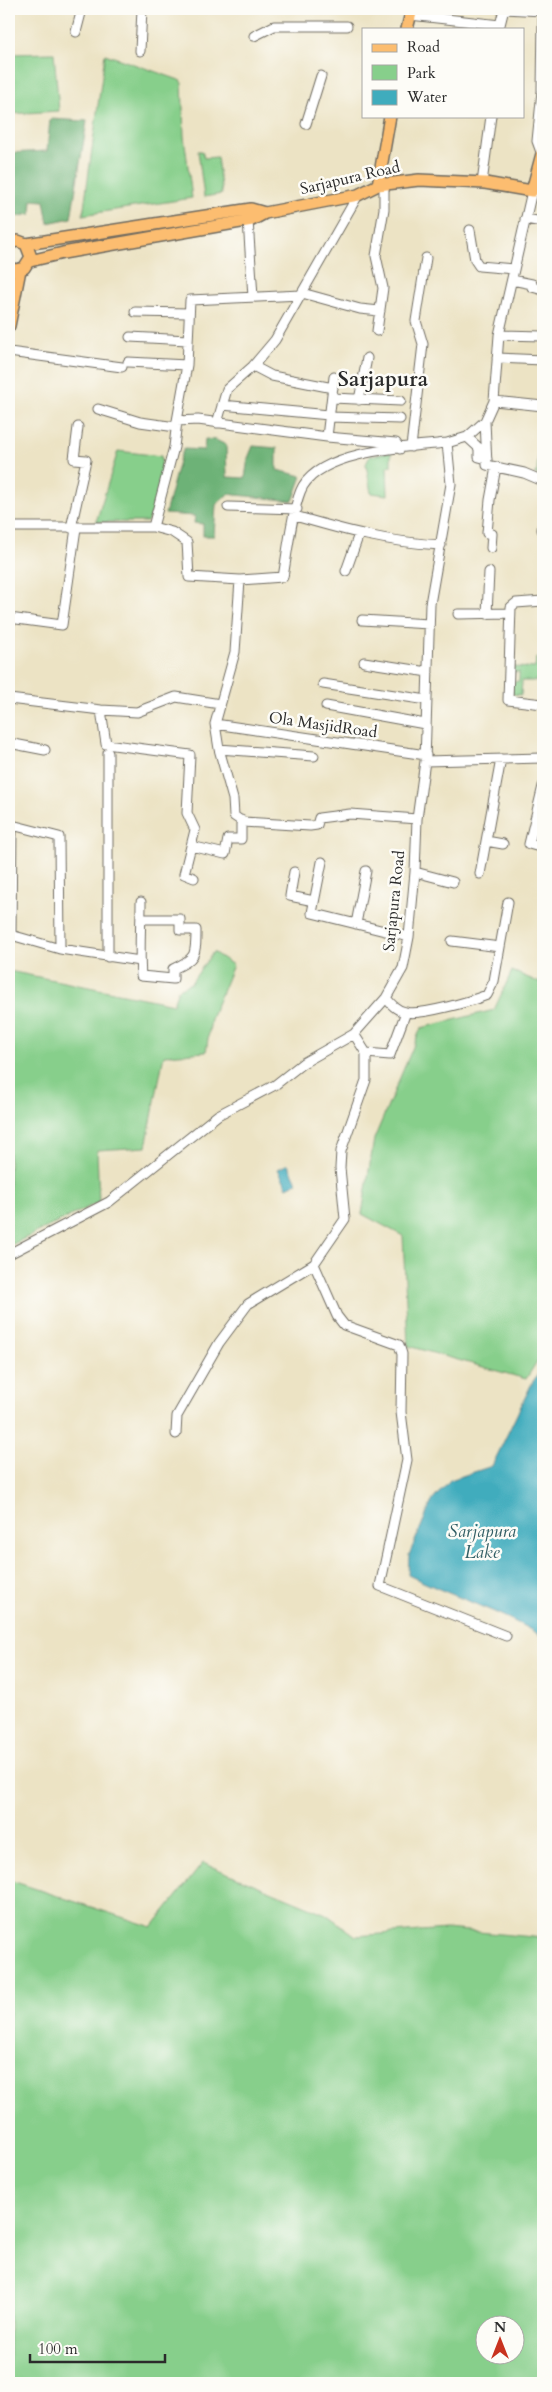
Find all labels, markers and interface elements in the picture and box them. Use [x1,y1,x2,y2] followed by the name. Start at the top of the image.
[362,28,524,118] legend
[407,37,440,57] text: Road
[407,63,436,83] text: Park
[406,87,448,107] text: Water
[298,156,402,200] street label: Sarjapura Road
[338,365,429,394] district label: Sarjapura
[267,707,379,744] street label: Ola MasjidRoad
[378,849,410,953] street label: Sarjapura Road
[448,1519,516,1565] water label: Sarjapura Lake
[474,2314,524,2364] north arrow
[494,2318,506,2337] text: N
[30,2332,165,2364] scale bar
[38,2339,78,2359] text: 100 m

